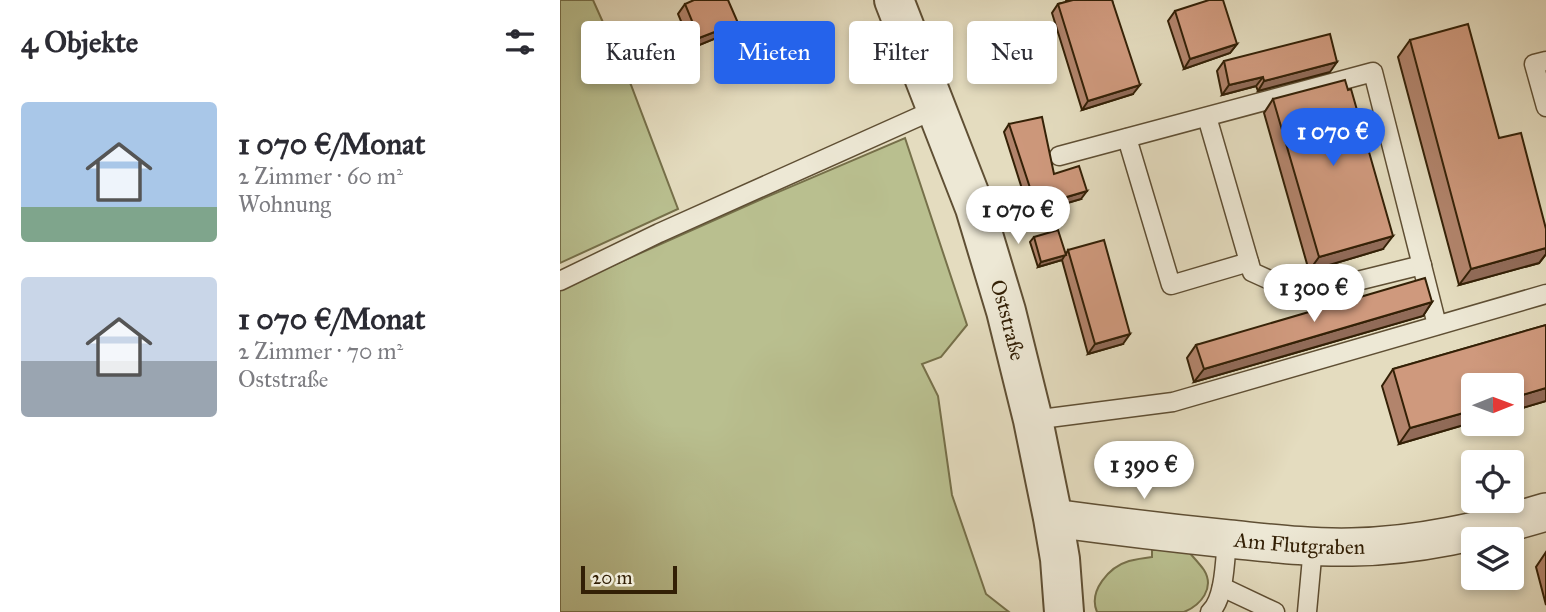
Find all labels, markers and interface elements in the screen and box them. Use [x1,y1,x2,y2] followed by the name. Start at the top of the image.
[581,21,700,84] chip: Kaufen
[714,21,835,84] chip: Mieten
[849,21,953,84] chip: Filter
[967,21,1057,84] chip: Neu
[501,23,539,61] icon: filters
[21,24,138,60] text: 4 Objekte
[1268,108,1398,168] pin: 1 070 €
[1297,117,1369,145] text: 1 070 €
[238,126,425,162] text: 1 070 €/Monat
[77,130,161,214] icon: home
[238,162,403,190] text: 2 Zimmer · 60 m²
[953,187,1083,246] pin: 1 070 €
[238,190,331,218] text: Wohnung
[982,195,1054,223] text: 1 070 €
[1249,264,1379,324] pin: 1 300 €
[1280,273,1348,301] text: 1 300 €
[984,277,1031,363] street label: Oststraße
[238,301,425,337] text: 1 070 €/Monat
[77,305,161,389] icon: home
[238,337,403,365] text: 2 Zimmer · 70 m²
[238,365,328,393] text: Oststraße
[1461,373,1524,436] north arrow
[1461,373,1524,590] map controls
[1079,442,1209,501] pin: 1 390 €
[1110,450,1178,478] text: 1 390 €
[1461,450,1524,513] button: locate
[1232,526,1365,560] street label: Am Flutgraben
[1461,527,1524,590] button: layers
[581,563,677,595] scale bar
[592,566,633,589] text: 20 m

